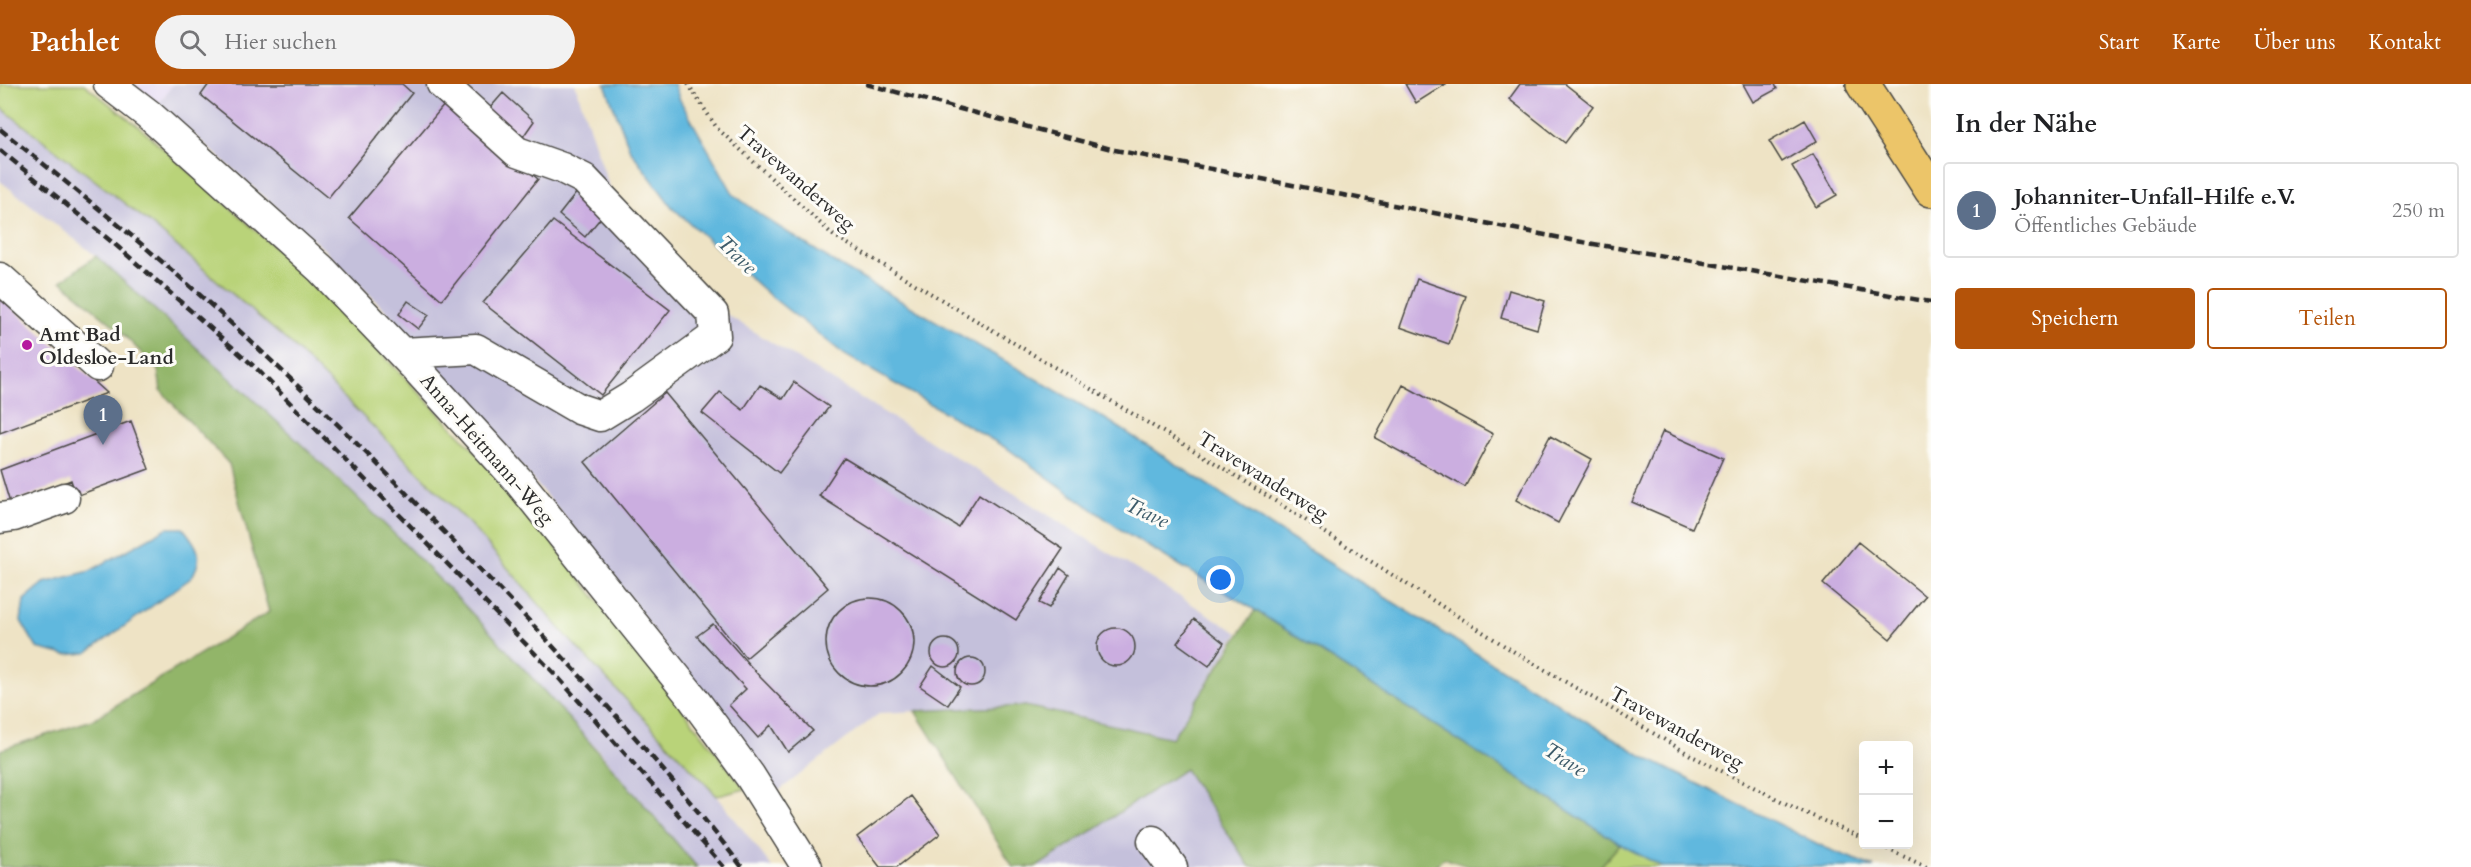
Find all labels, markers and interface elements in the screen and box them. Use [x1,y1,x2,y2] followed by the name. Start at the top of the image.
[155,15,575,69] search box
[30,23,119,61] text: Pathlet
[176,26,209,59] icon: search
[224,27,337,57] text: Hier suchen
[2099,28,2139,57] text: Start
[2172,28,2221,57] text: Karte
[2254,28,2336,57] text: Über uns
[2369,28,2441,57] text: Kontakt
[1955,106,2097,141] text: In der Nähe
[731,119,862,238] street label: Travewanderweg
[2014,182,2296,212] text: Johanniter-Unfall-Hilfe e.V.
[1971,197,1982,224] text: 1
[2392,197,2445,224] text: 250 m
[2014,212,2197,239] text: Öffentliches Gebäude
[711,229,764,282] water label: Trave
[1955,288,2195,349] button: Speichern
[2207,288,2447,349] button: Teilen
[39,321,174,371] place label: Amt Bad Oldesloe-Land
[20,338,34,352] marker: Amt Bad Oldesloe-Land
[414,368,561,531] street label: Anna-Heitmann-Weg
[84,396,122,445] pin: 1
[1193,425,1334,527] street label: Travewanderweg
[1121,490,1174,536] water label: Trave
[1206,565,1235,594] your location
[1605,680,1749,776] street label: Travewanderweg
[1538,736,1593,785] water label: Trave
[1859,741,1913,849] map controls
[1859,741,1913,795] button: +
[1859,795,1913,849] button: −

